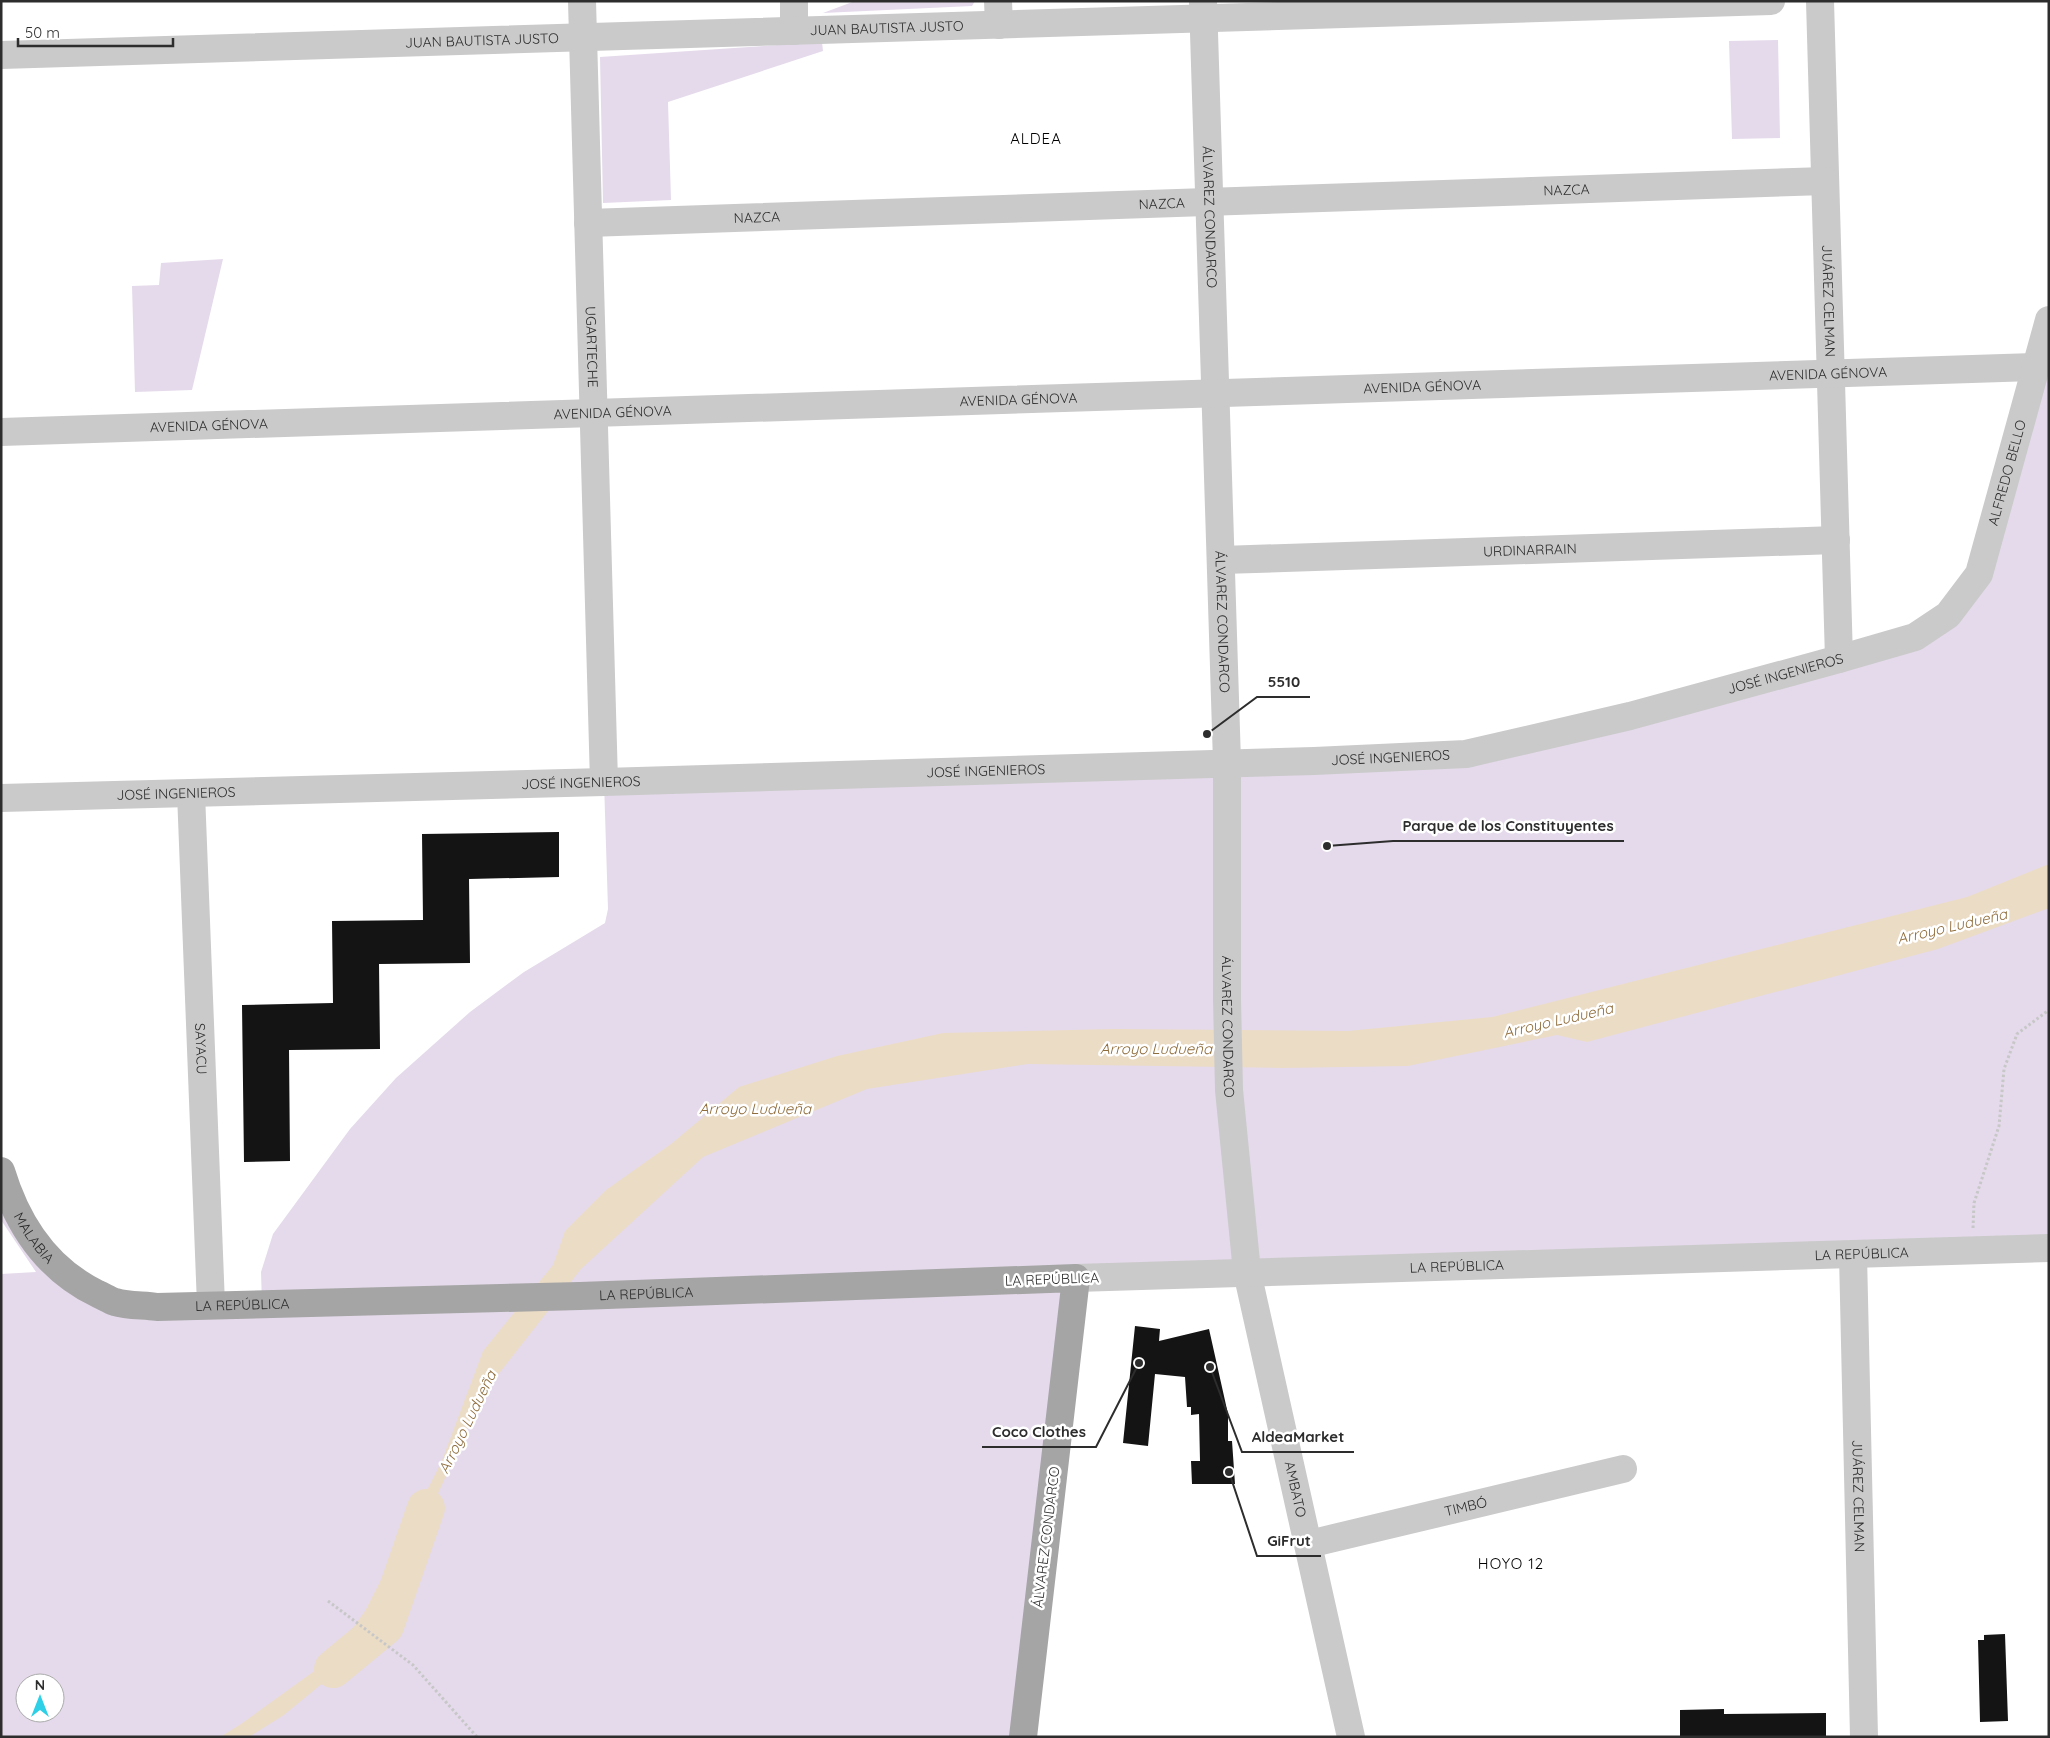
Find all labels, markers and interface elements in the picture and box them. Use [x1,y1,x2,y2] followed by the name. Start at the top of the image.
[18,15,172,47] scale bar
[809,17,964,39] street label: JUAN BAUTISTA JUSTO
[25,23,60,42] text: 50 m
[404,29,559,52] street label: JUAN BAUTISTA JUSTO
[1010,129,1062,148] district label: ALDEA
[1199,146,1221,289] street label: ÁLVAREZ CONDARCO
[1543,180,1590,200] street label: NAZCA
[1138,194,1185,213] street label: NAZCA
[733,207,780,227] street label: NAZCA
[1818,244,1839,357] street label: JUÁREZ CELMAN
[582,306,602,388] street label: UGARTECHE
[1769,363,1887,384] street label: AVENIDA GÉNOVA
[1363,376,1482,397] street label: AVENIDA GÉNOVA
[959,389,1078,410] street label: AVENIDA GÉNOVA
[553,402,672,423] street label: AVENIDA GÉNOVA
[150,414,268,436] street label: AVENIDA GÉNOVA
[1984,417,2030,528] street label: ALFREDO BELLO
[1483,539,1577,560] street label: URDINARRAIN
[1211,550,1234,693] street label: ÁLVAREZ CONDARCO
[1725,649,1845,698] street label: JOSÉ INGENIEROS
[1257,667,1310,697] callout: 5510
[1268,672,1300,691] text: 5510
[1330,746,1451,769] street label: JOSÉ INGENIEROS
[926,760,1046,781] street label: JOSÉ INGENIEROS
[521,772,641,793] street label: JOSÉ INGENIEROS
[116,783,236,804] street label: JOSÉ INGENIEROS
[1393,811,1624,841] callout: Parque de los Constituyentes
[1402,816,1614,835] text: Parque de los Constituyentes
[1895,904,2010,948] water label: Arroyo Ludueña
[1218,956,1239,1099] street label: ÁLVAREZ CONDARCO
[1501,998,1616,1042] water label: Arroyo Ludueña
[191,1023,211,1075] street label: SAYACU
[1100,1039,1213,1058] water label: Arroyo Ludueña
[699,1099,812,1118] water label: Arroyo Ludueña
[10,1209,58,1267] street label: MALABIA
[1814,1243,1909,1264] street label: LA REPÚBLICA
[1409,1256,1504,1277] street label: LA REPÚBLICA
[1005,1268,1099,1290] street label: LA REPÚBLICA
[599,1283,694,1304] street label: LA REPÚBLICA
[195,1295,290,1315] street label: LA REPÚBLICA
[434,1367,501,1477] water label: Arroyo Ludueña
[982,1417,1096,1447] callout: Coco Clothes
[992,1422,1086,1441] text: Coco Clothes
[1242,1422,1354,1452] callout: AldeaMarket
[1252,1427,1344,1446] text: AldeaMarket
[1848,1439,1869,1552] street label: JUÁREZ CELMAN
[1281,1460,1311,1519] street label: AMBATO
[1028,1465,1064,1609] street label: ÁLVAREZ CONDARCO
[1442,1493,1489,1520] street label: TIMBÓ
[1257,1526,1321,1556] callout: GiFrut
[1267,1531,1311,1550] text: GiFrut
[1478,1554,1544,1573] district label: HOYO 12
[15,1673,65,1723] north arrow
[35,1676,45,1694] text: N

